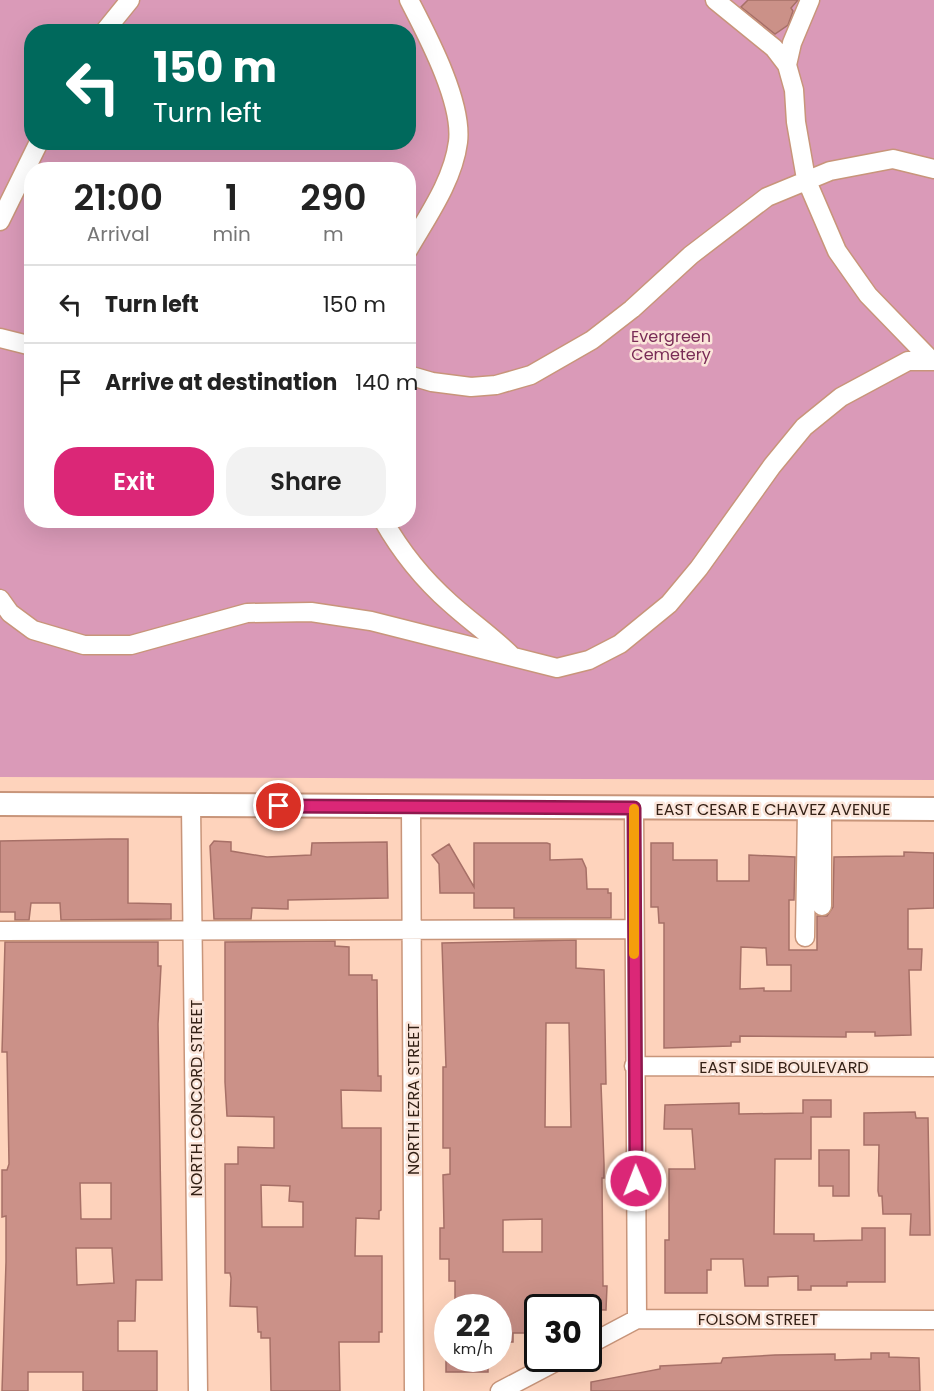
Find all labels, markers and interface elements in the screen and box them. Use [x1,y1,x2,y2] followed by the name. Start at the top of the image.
[153,38,277,97] text: 150 m
[54,48,132,126] icon: left
[153,94,262,131] text: Turn left
[73,172,163,223] text: 21:00
[225,172,238,223] text: 1
[300,172,367,223] text: 290
[87,220,150,248] text: Arrival
[212,220,251,248] text: min
[323,220,344,248] text: m
[54,288,87,321] icon: left
[105,289,199,320] text: Turn left
[323,289,386,320] text: 150 m
[631,325,711,366] park label: Evergreen Cemetery
[54,366,87,399] icon: arrive
[105,367,337,398] text: Arrive at destination
[355,367,419,398] text: 140 m
[54,447,214,516] button: Exit
[226,447,386,516] button: Share
[253,780,304,831] pin
[262,789,295,822] icon: arrive
[656,798,890,821] street label: EAST CESAR E CHAVEZ AVENUE
[185,999,208,1196] street label: NORTH CONCORD STREET
[402,1023,425,1175] street label: NORTH EZRA STREET
[699,1056,869,1079] street label: EAST SIDE BOULEVARD
[604,1149,668,1213] position arrow
[524,1294,602,1372] speed limit sign: 30
[456,1304,490,1347] text: 22
[698,1308,819,1331] street label: FOLSOM STREET
[453,1338,493,1359] text: km/h

